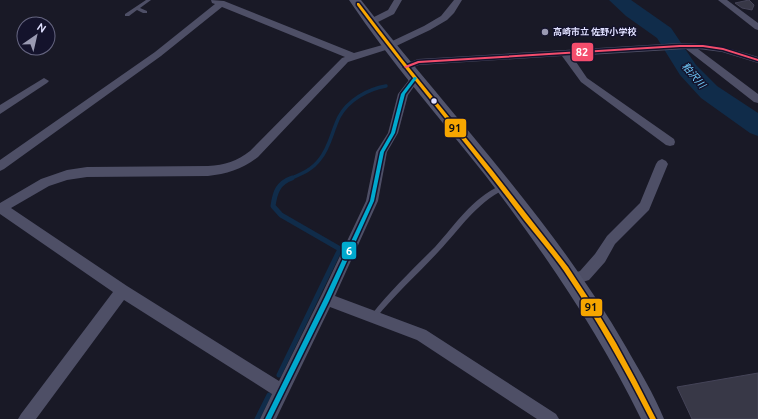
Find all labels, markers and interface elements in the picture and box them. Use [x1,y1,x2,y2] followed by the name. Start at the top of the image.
[16,16,56,56] north arrow
[35,20,48,35] text: N
[540,27,550,37] marker: 高崎市立 佐野小学校
[553,27,637,37] place label: 高崎市立 佐野小学校
[571,42,594,62] line badge: 82
[576,46,588,58] text: 82
[680,60,708,91] water label: 粕沢川
[429,96,439,106] unlabelled marker
[444,118,467,138] line badge: 91
[449,122,461,134] text: 91
[341,241,357,260] line badge: 6
[346,245,352,257] text: 6
[580,298,603,317] line badge: 91
[585,301,597,313] text: 91

